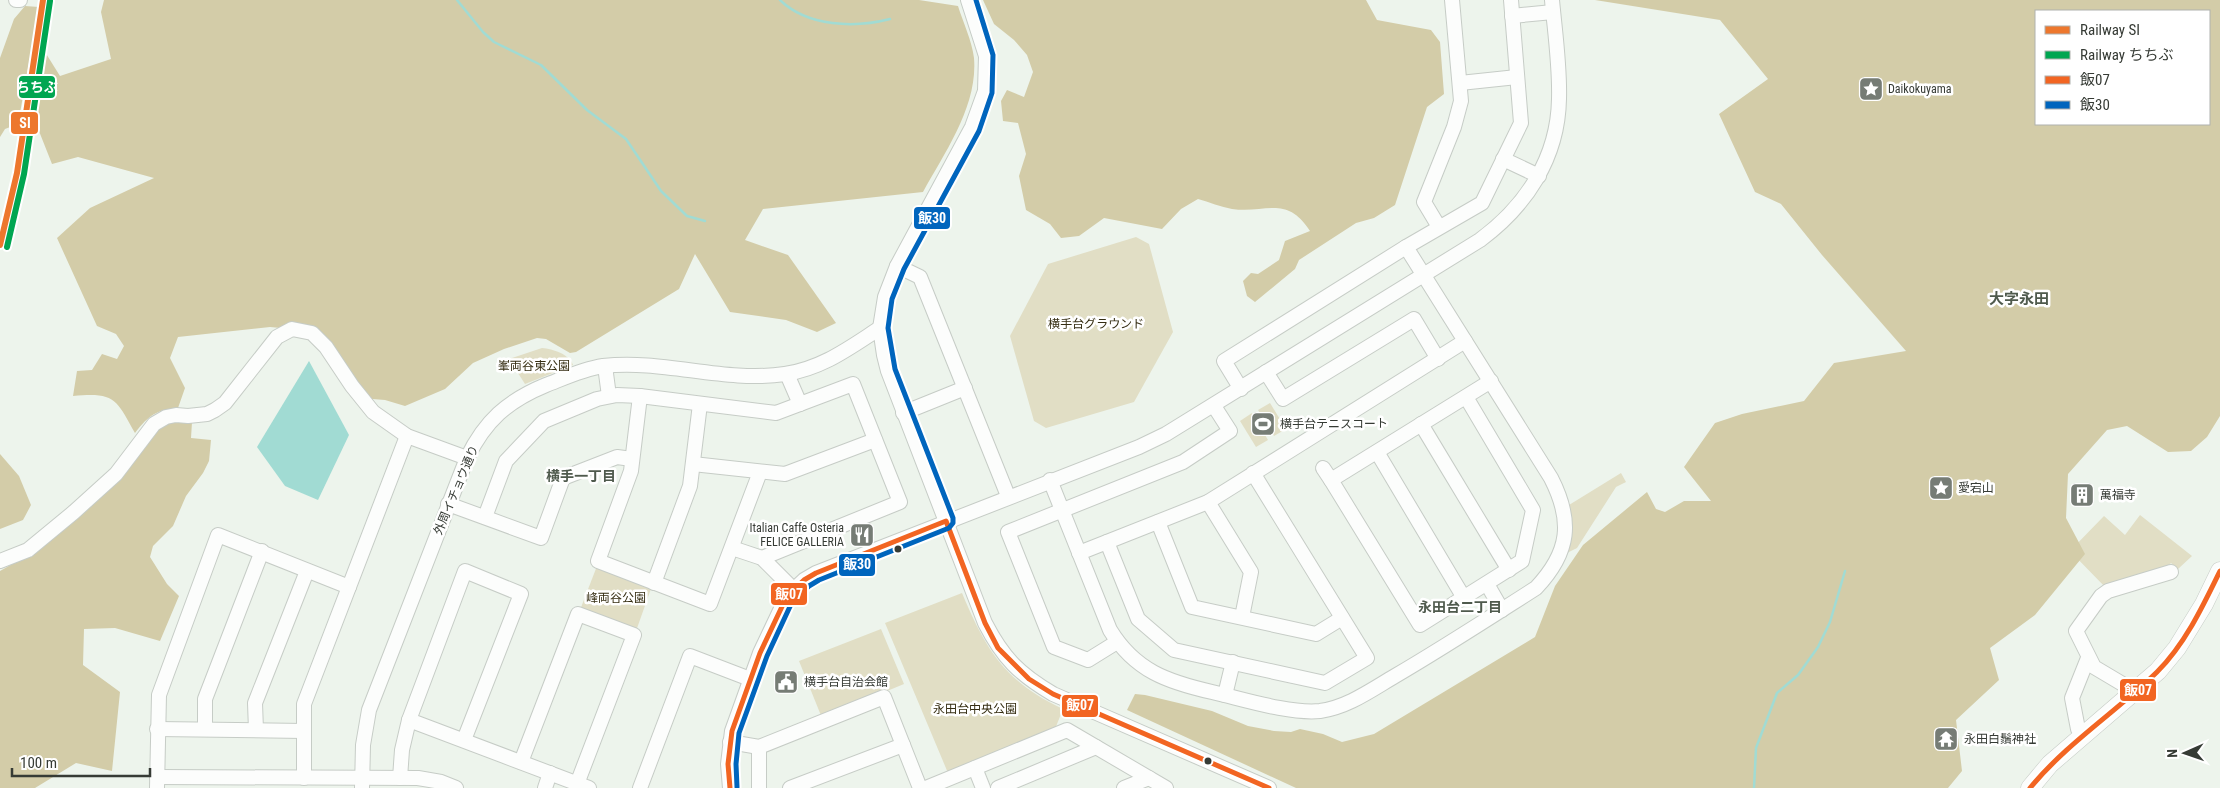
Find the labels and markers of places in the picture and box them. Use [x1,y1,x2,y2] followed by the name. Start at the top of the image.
[1858,76,1884,102] place icon: Daikokuyama
[1888,82,1952,96] place label: Daikokuyama
[1250,411,1276,437] sports icon: 横手台テニスコート
[1280,417,1388,431] place label: 横手台テニスコート
[1928,475,1954,501] place icon: 愛宕山
[1958,481,1994,495] place label: 愛宕山
[2069,482,2095,508] building icon: 萬福寺
[2100,488,2136,502] place label: 萬福寺
[749,521,844,549] place label: Italian Caffe Osteria FELICE GALLERIA
[849,522,875,548] restaurant icon: Italian Caffe Osteria FELICE GALLERIA
[893,544,903,554] unlabelled marker
[773,669,799,695] public building icon: 横手台自治会館
[804,675,888,689] place label: 横手台自治会館
[1933,726,1959,752] temple icon: 永田白鬚神社
[1964,732,2036,746] place label: 永田白鬚神社
[1203,756,1213,766] unlabelled marker

